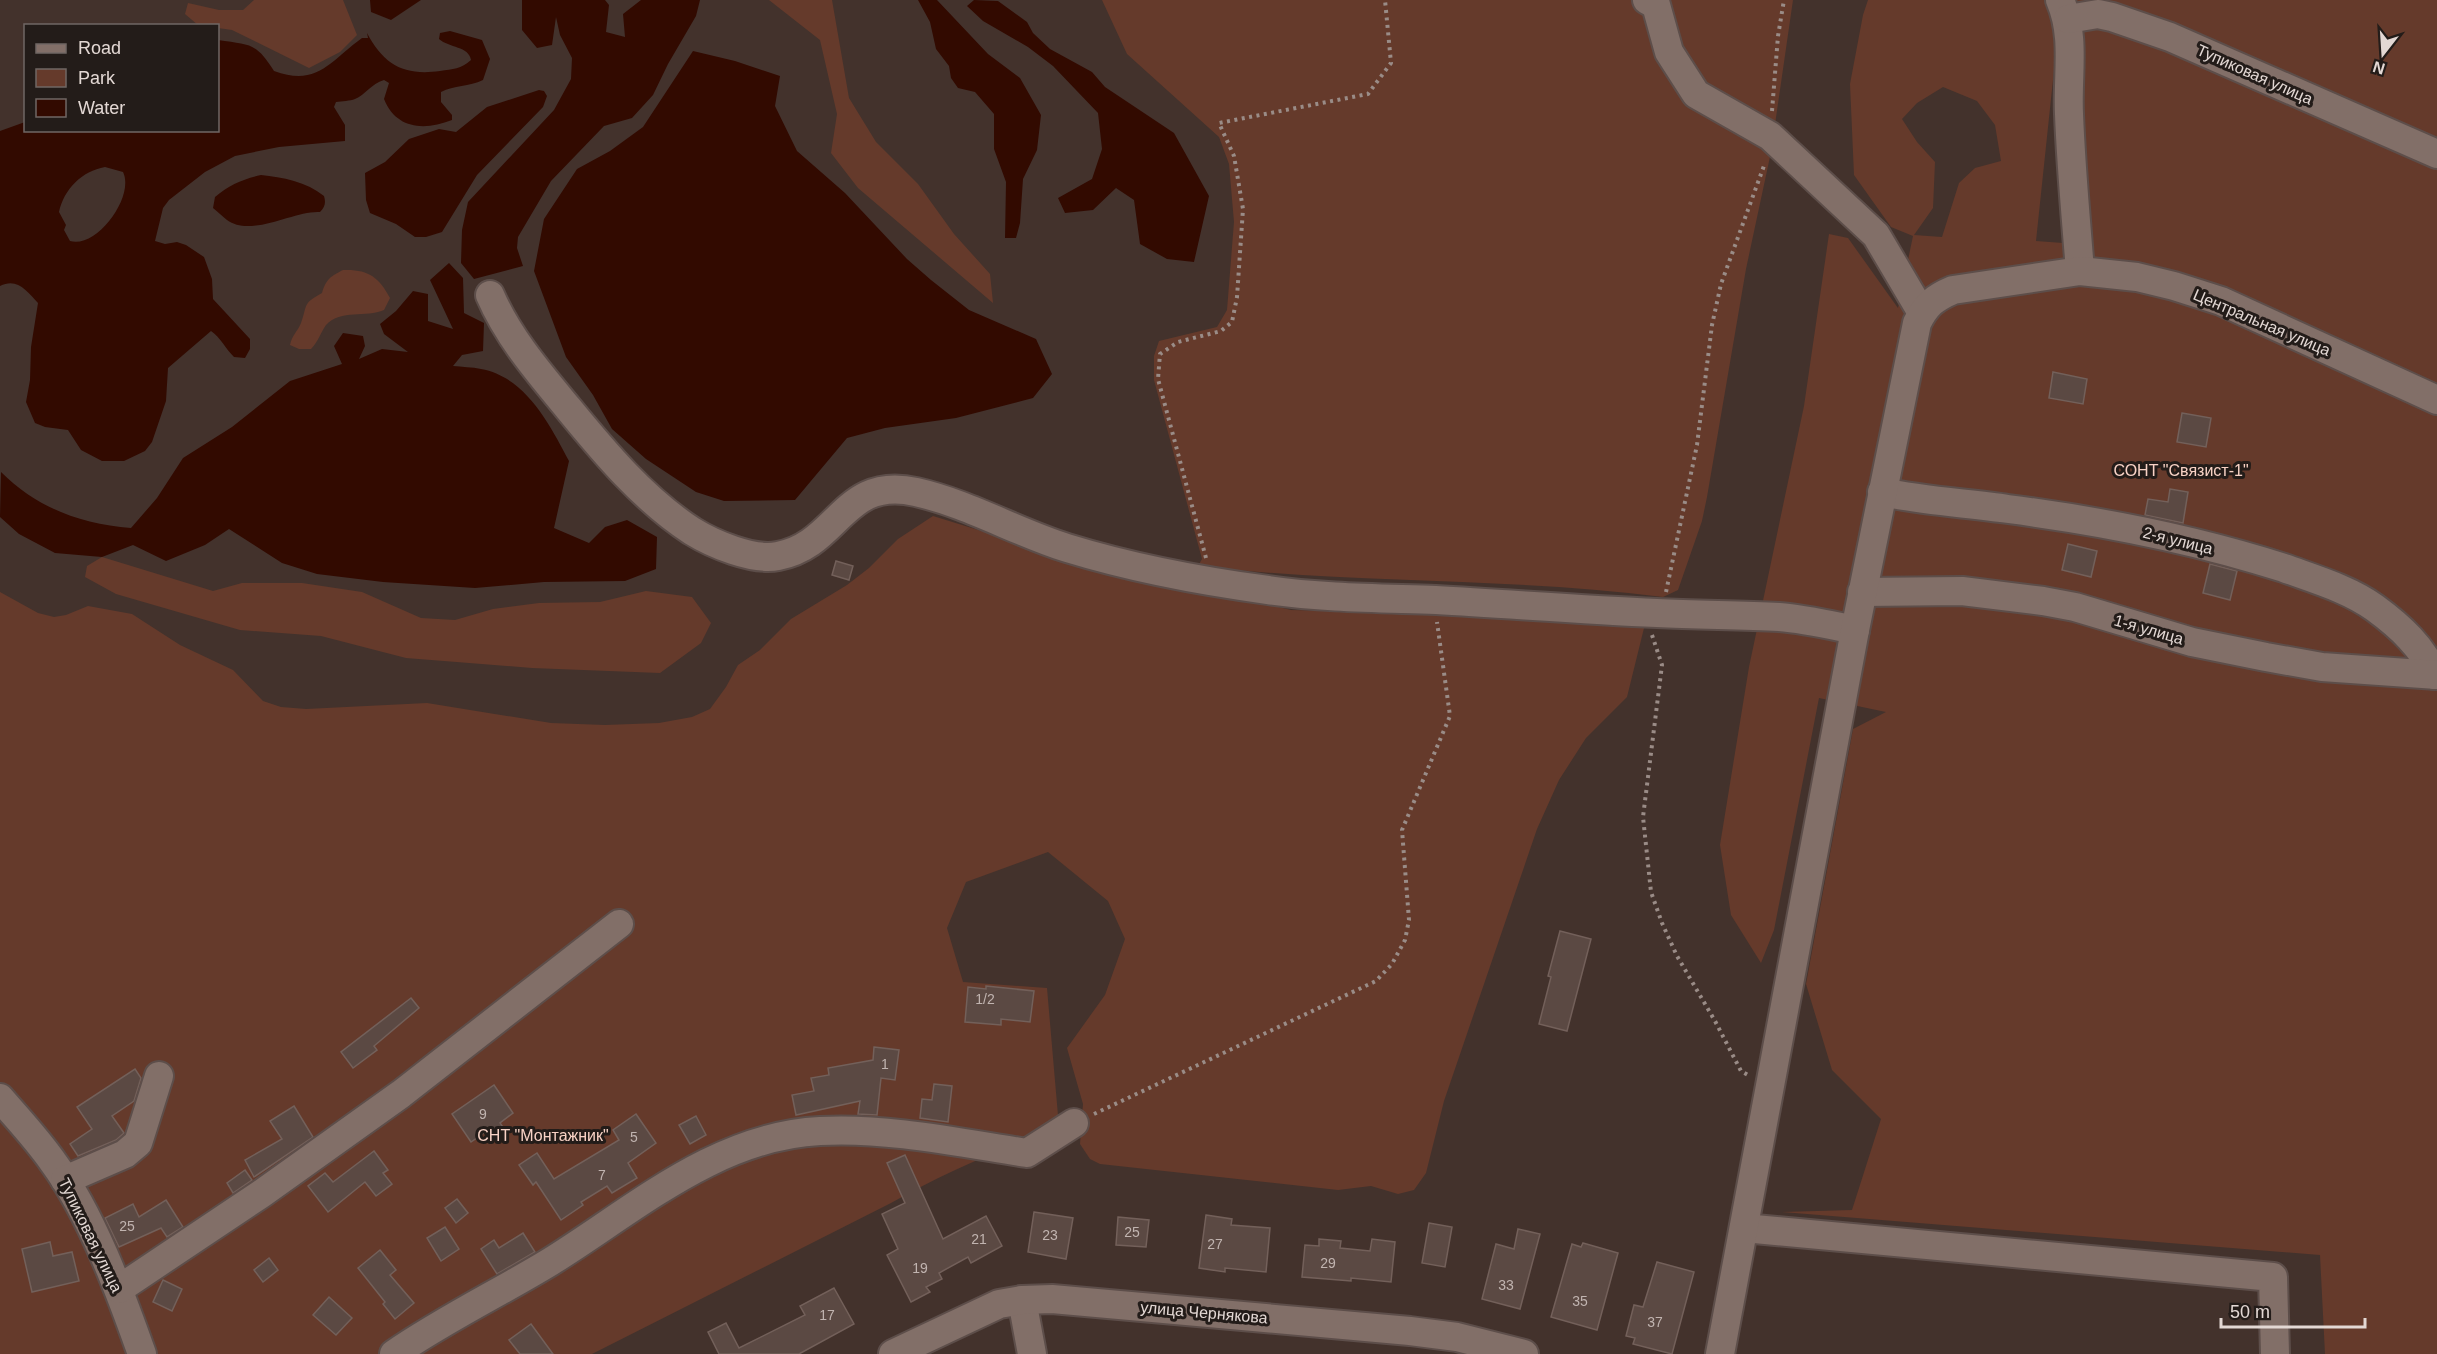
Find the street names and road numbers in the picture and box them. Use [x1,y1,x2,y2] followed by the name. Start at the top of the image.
[2194,41,2315,108] street label: Тупиковая улица
[2191,286,2333,359] street label: Центральная улица
[2141,524,2215,557] street label: 2-я улица
[2112,611,2186,648] street label: 1-я улица
[56,1175,126,1295] street label: Тупиковая улица
[1140,1298,1268,1327] street label: улица Чернякова

